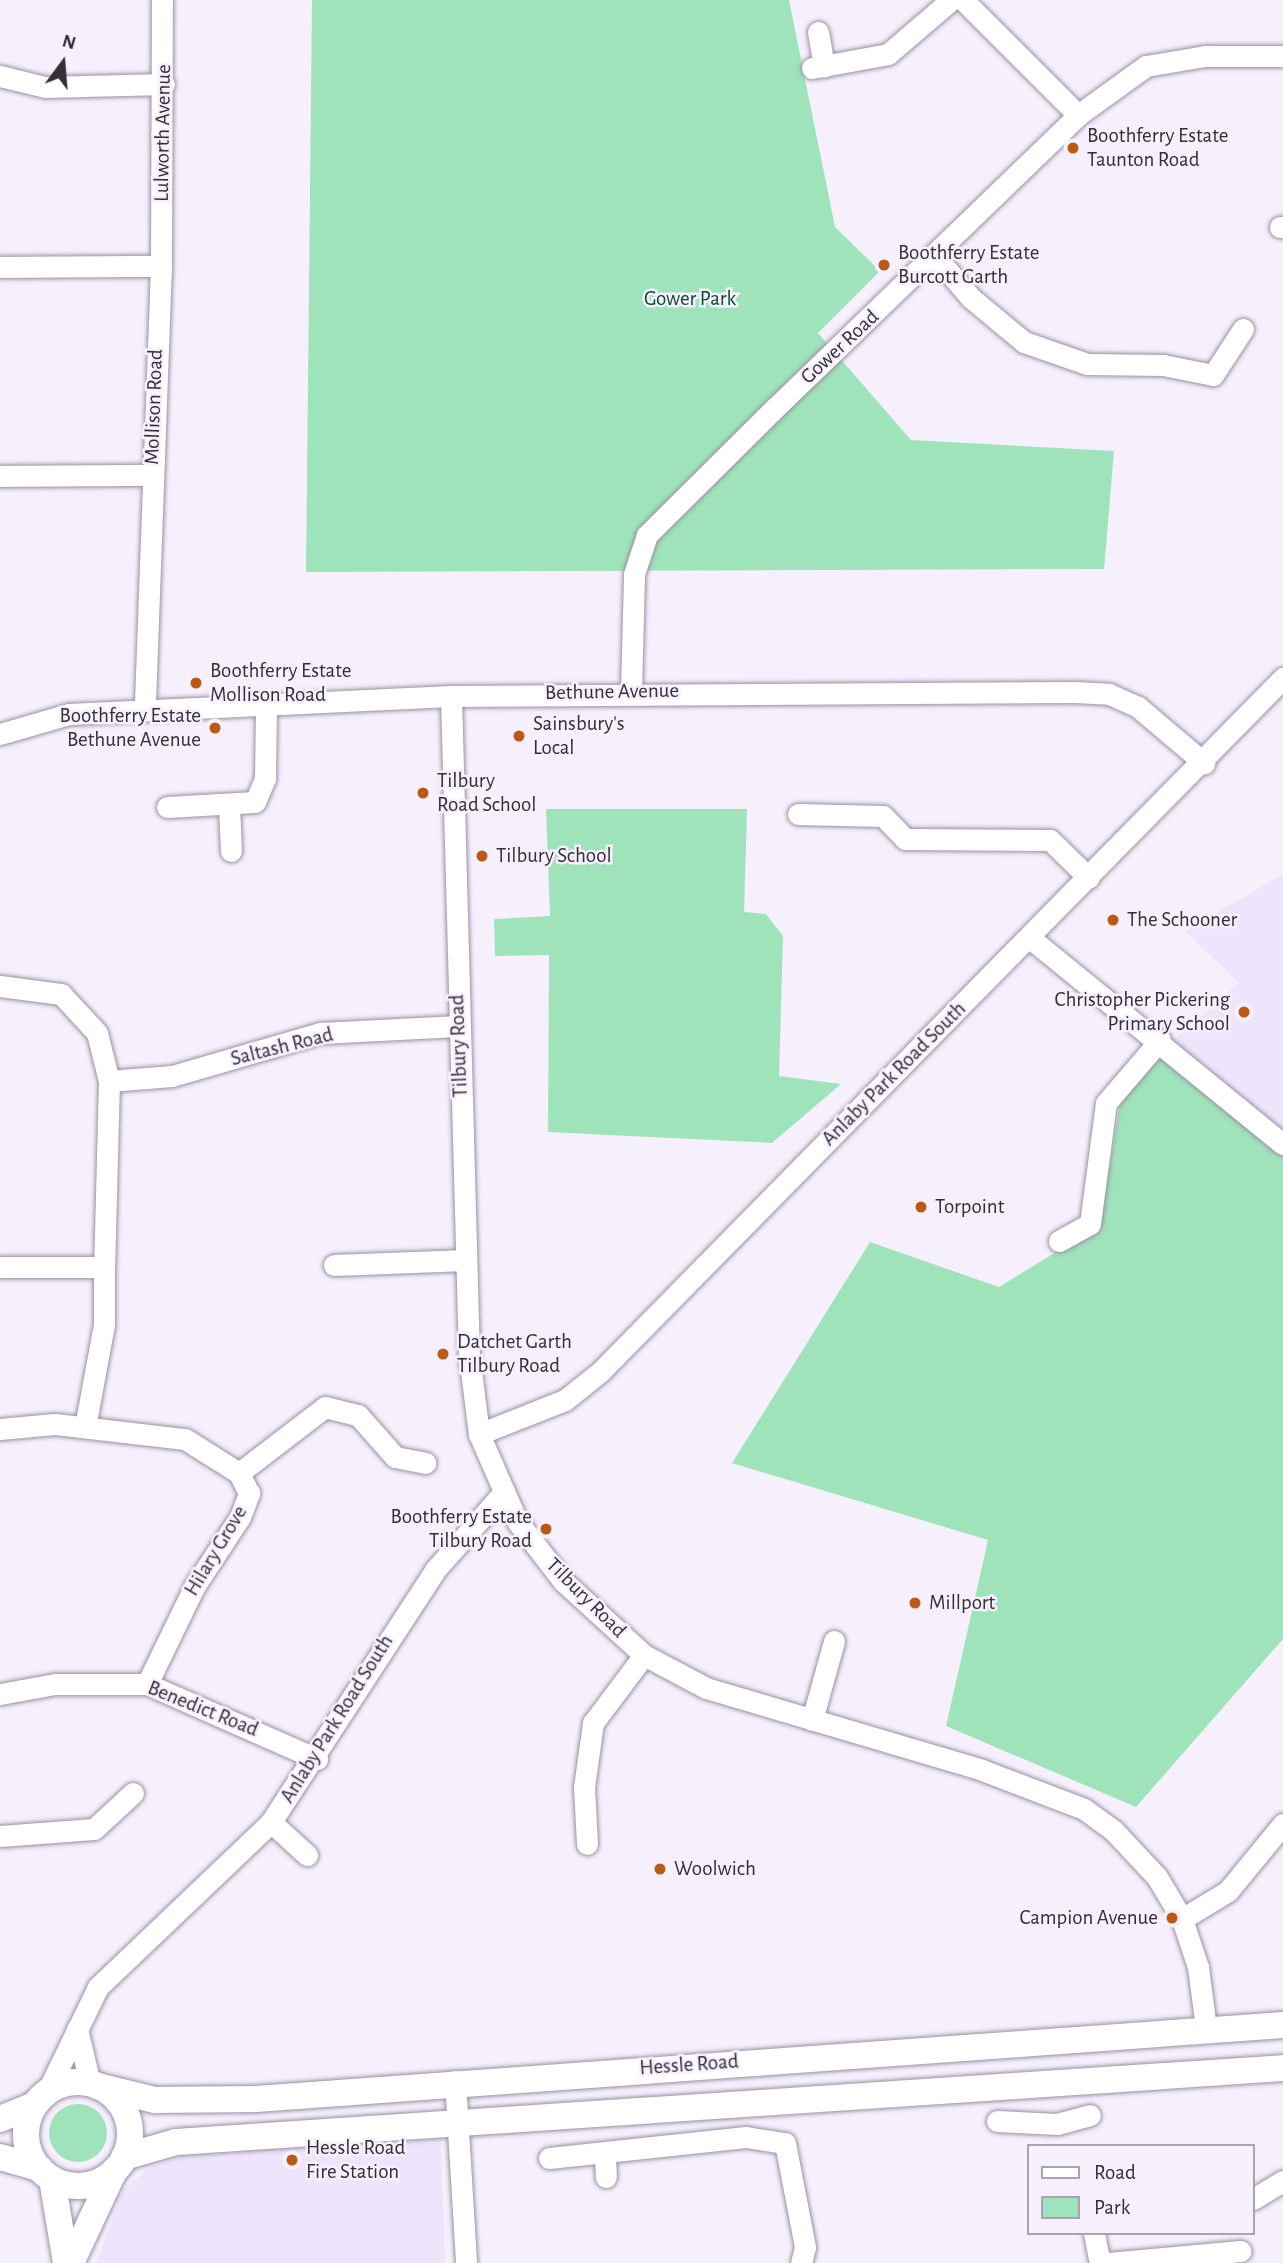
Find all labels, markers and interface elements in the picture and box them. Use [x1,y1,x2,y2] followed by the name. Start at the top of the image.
[28,28,98,98] north arrow
[60,31,78,53] text: N
[149,64,177,202] street label: Lulworth Avenue
[1087,123,1228,173] place label: Boothferry Estate Taunton Road
[1065,140,1081,156] marker: Boothferry Estate Taunton Road
[898,240,1039,290] place label: Boothferry Estate Burcott Garth
[876,257,892,273] marker: Boothferry Estate Burcott Garth
[644,286,736,312] park label: Gower Park
[796,304,884,390] street label: Gower Road
[139,349,169,465] street label: Mollison Road
[210,658,351,708] place label: Boothferry Estate Mollison Road
[188,675,204,691] marker: Boothferry Estate Mollison Road
[545,678,679,706] street label: Bethune Avenue
[60,703,201,753] place label: Boothferry Estate Bethune Avenue
[533,711,624,761] place label: Sainsbury's Local
[207,720,223,736] marker: Boothferry Estate Bethune Avenue
[511,728,527,744] marker: Sainsbury's Local
[437,768,537,818] place label: Tilbury Road School
[415,785,431,801] marker: Tilbury Road School
[496,843,612,869] place label: Tilbury School
[474,848,490,864] marker: Tilbury School
[1127,907,1237,933] place label: The Schooner
[1105,912,1121,928] marker: The Schooner
[1055,987,1230,1037] place label: Christopher Pickering Primary School
[445,994,473,1098] street label: Tilbury Road
[817,997,971,1151] street label: Anlaby Park Road South
[1236,1004,1252,1020] marker: Christopher Pickering Primary School
[228,1022,336,1072] street label: Saltash Road
[935,1194,1004,1220] place label: Torpoint
[913,1199,929,1215] marker: Torpoint
[457,1329,572,1379] place label: Datchet Garth Tilbury Road
[435,1346,451,1362] marker: Datchet Garth Tilbury Road
[179,1501,253,1601] street label: Hilary Grove
[391,1504,532,1554] place label: Boothferry Estate Tilbury Road
[538,1521,554,1537] marker: Boothferry Estate Tilbury Road
[541,1553,631,1643] street label: Tilbury Road
[929,1590,995,1616] place label: Millport
[907,1595,923,1611] marker: Millport
[275,1630,399,1808] street label: Anlaby Park Road South
[144,1675,262,1743] street label: Benedict Road
[674,1856,756,1882] place label: Woolwich
[652,1861,668,1877] marker: Woolwich
[1019,1905,1158,1931] place label: Campion Avenue
[1164,1910,1180,1926] marker: Campion Avenue
[639,2049,739,2081] street label: Hessle Road
[306,2135,405,2185] place label: Hessle Road Fire Station
[1028,2144,1255,2235] legend
[284,2152,300,2168] marker: Hessle Road Fire Station
[1094,2162,1136,2183] text: Road
[1094,2197,1130,2218] text: Park

